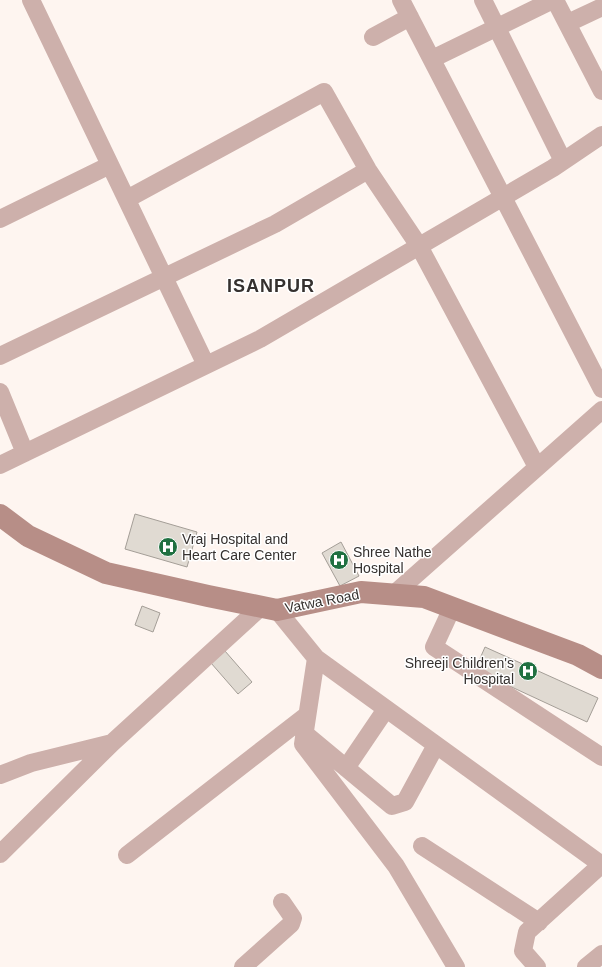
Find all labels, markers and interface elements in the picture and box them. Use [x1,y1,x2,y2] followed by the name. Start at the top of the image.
[227,276,315,296] district label: ISANPUR
[182,531,297,563] place label: Vraj Hospital and Heart Care Center
[157,536,179,558] hospital icon: Vraj Hospital and Heart Care Center
[353,544,432,576] place label: Shree Nathe Hospital
[328,549,350,571] hospital icon: Shree Nathe Hospital
[284,586,360,616] street label: Vatwa Road
[405,655,514,687] place label: Shreeji Children's Hospital
[517,660,539,682] hospital icon: Shreeji Children's Hospital

